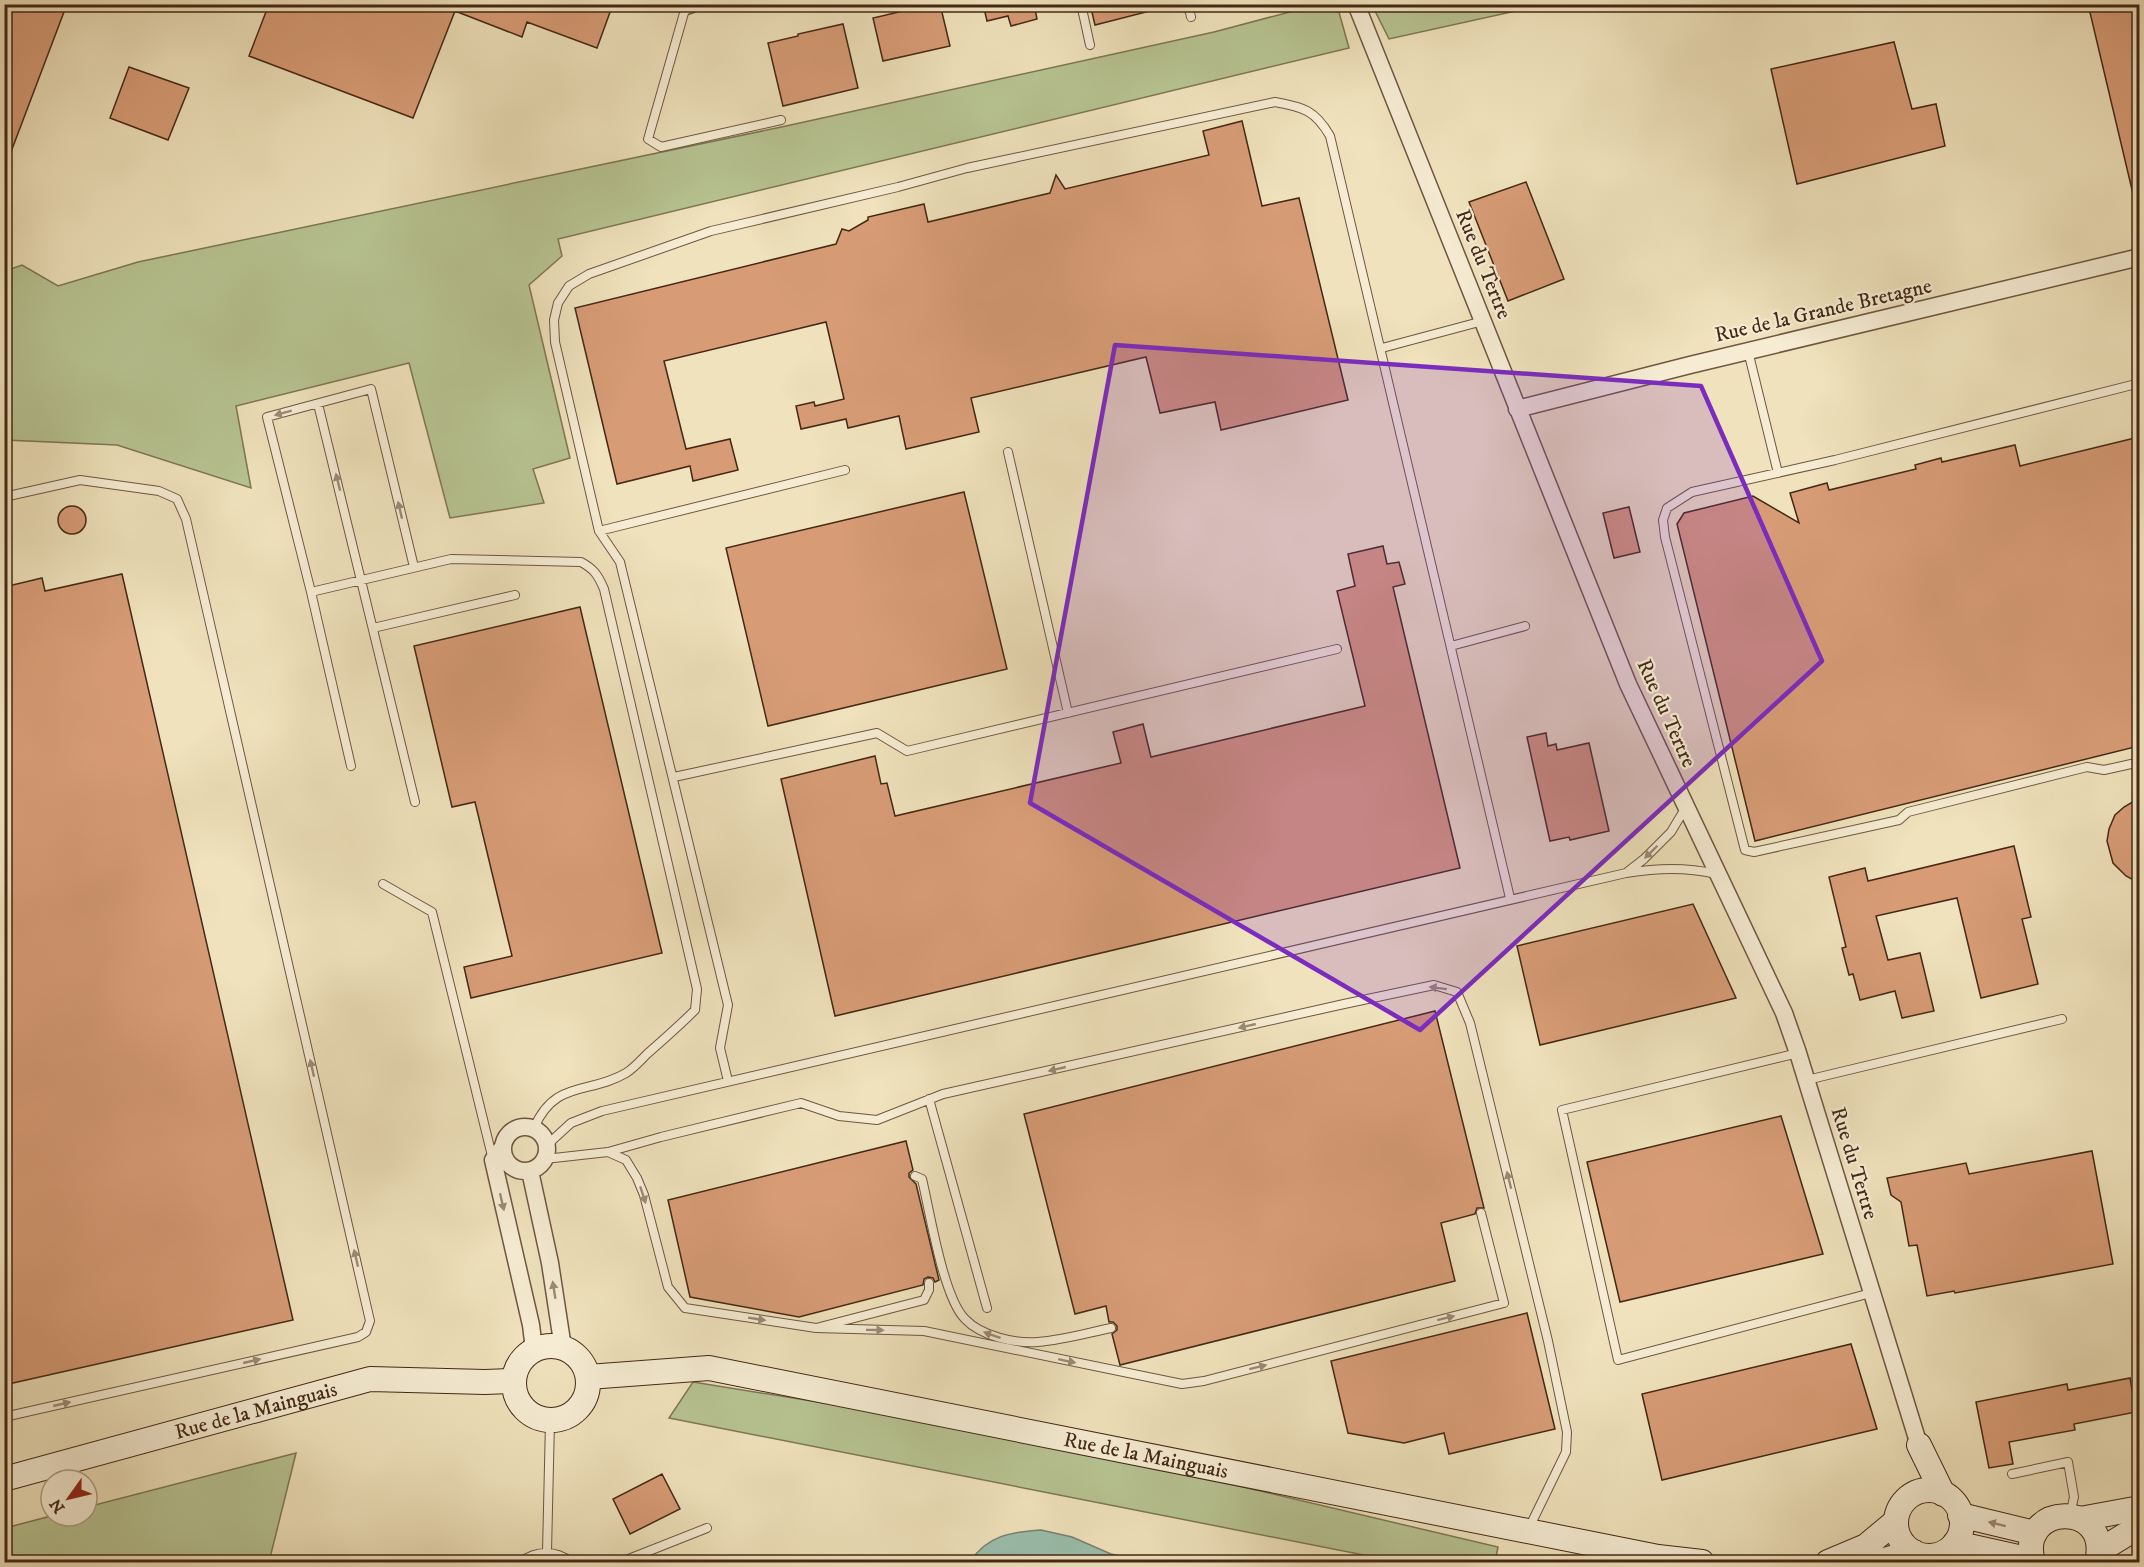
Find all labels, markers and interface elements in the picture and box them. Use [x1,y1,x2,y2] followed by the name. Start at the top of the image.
[1449,206,1517,323] street label: Rue du Tertre
[1712,273,1935,349] street label: Rue de la Grande Bretagne
[274,409,292,418] one-way arrow
[332,473,342,491] one-way arrow
[395,501,405,520] one-way arrow
[1631,655,1702,772] street label: Rue du Tertre
[1644,845,1658,859] one-way arrow
[1428,983,1447,992] one-way arrow
[1238,1021,1256,1031] one-way arrow
[307,1058,316,1077] one-way arrow
[1048,1064,1066,1074] one-way arrow
[1825,1104,1884,1223] street label: Rue du Tertre
[1503,1171,1513,1189] one-way arrow
[639,1186,648,1204] one-way arrow
[498,1193,508,1211] one-way arrow
[350,1248,360,1267] one-way arrow
[549,1281,558,1300] one-way arrow
[1437,1313,1456,1323] one-way arrow
[747,1315,766,1324] one-way arrow
[865,1325,884,1335] one-way arrow
[982,1330,1000,1339] one-way arrow
[242,1356,261,1365] one-way arrow
[1057,1357,1076,1366] one-way arrow
[1249,1362,1267,1371] one-way arrow
[172,1377,340,1446] street label: Rue de la Mainguais
[52,1399,71,1409] one-way arrow
[1061,1427,1230,1485] street label: Rue de la Mainguais
[39,1468,99,1528] north arrow
[45,1495,69,1517] text: N
[1988,1518,2007,1528] one-way arrow

